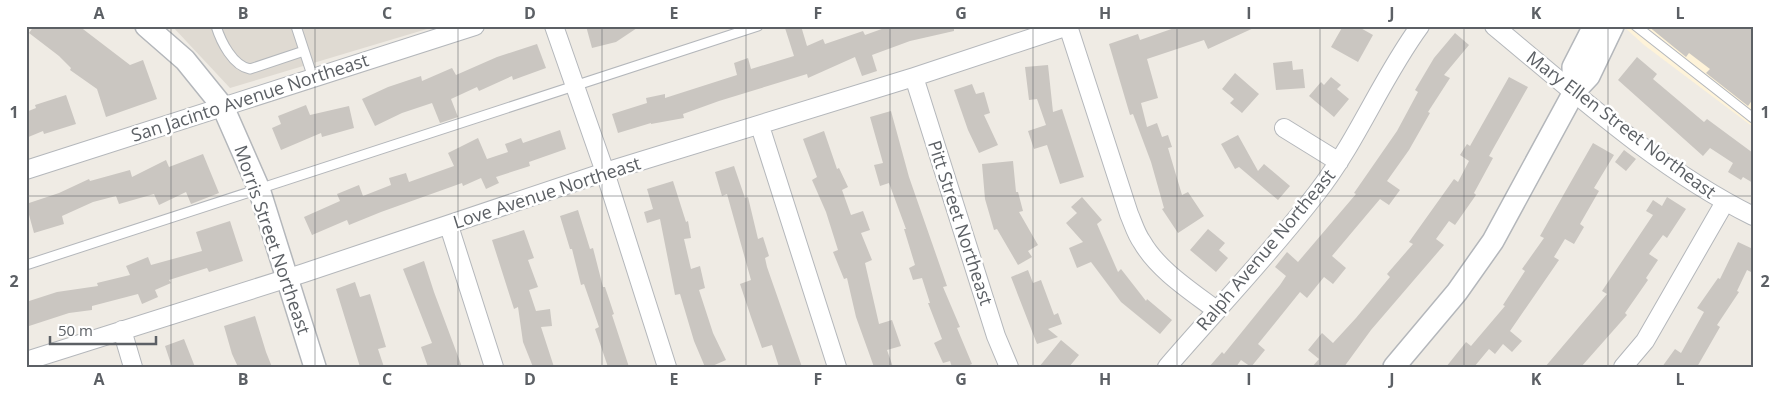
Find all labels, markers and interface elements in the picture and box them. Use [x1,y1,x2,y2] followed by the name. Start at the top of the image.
[93,2,105,24] text: A
[238,2,248,24] text: B
[382,2,392,24] text: C
[524,2,536,24] text: D
[670,2,679,24] text: E
[814,2,822,24] text: F
[955,2,967,24] text: G
[1099,2,1111,24] text: H
[1246,2,1252,24] text: I
[1387,2,1395,24] text: J
[1531,2,1542,24] text: K
[1675,2,1685,24] text: L
[1522,45,1721,203] street label: Mary Ellen Street Northeast
[128,47,371,147] street label: San Jacinto Avenue Northeast
[9,101,19,123] text: 1
[1760,101,1770,123] text: 1
[923,137,999,308] street label: Pitt Street Northeast
[229,142,317,338] street label: Morris Street Northeast
[450,150,643,234] street label: Love Avenue Northeast
[1190,163,1340,335] street label: Ralph Avenue Northeast
[9,270,19,292] text: 2
[1760,270,1770,292] text: 2
[50,313,156,345] scale bar
[58,320,93,340] text: 50 m
[93,368,105,390] text: A
[238,368,248,390] text: B
[382,368,392,390] text: C
[524,368,536,390] text: D
[670,368,679,390] text: E
[814,368,822,390] text: F
[955,368,967,390] text: G
[1099,368,1111,390] text: H
[1246,368,1252,390] text: I
[1387,368,1395,390] text: J
[1531,368,1542,390] text: K
[1675,368,1685,390] text: L

